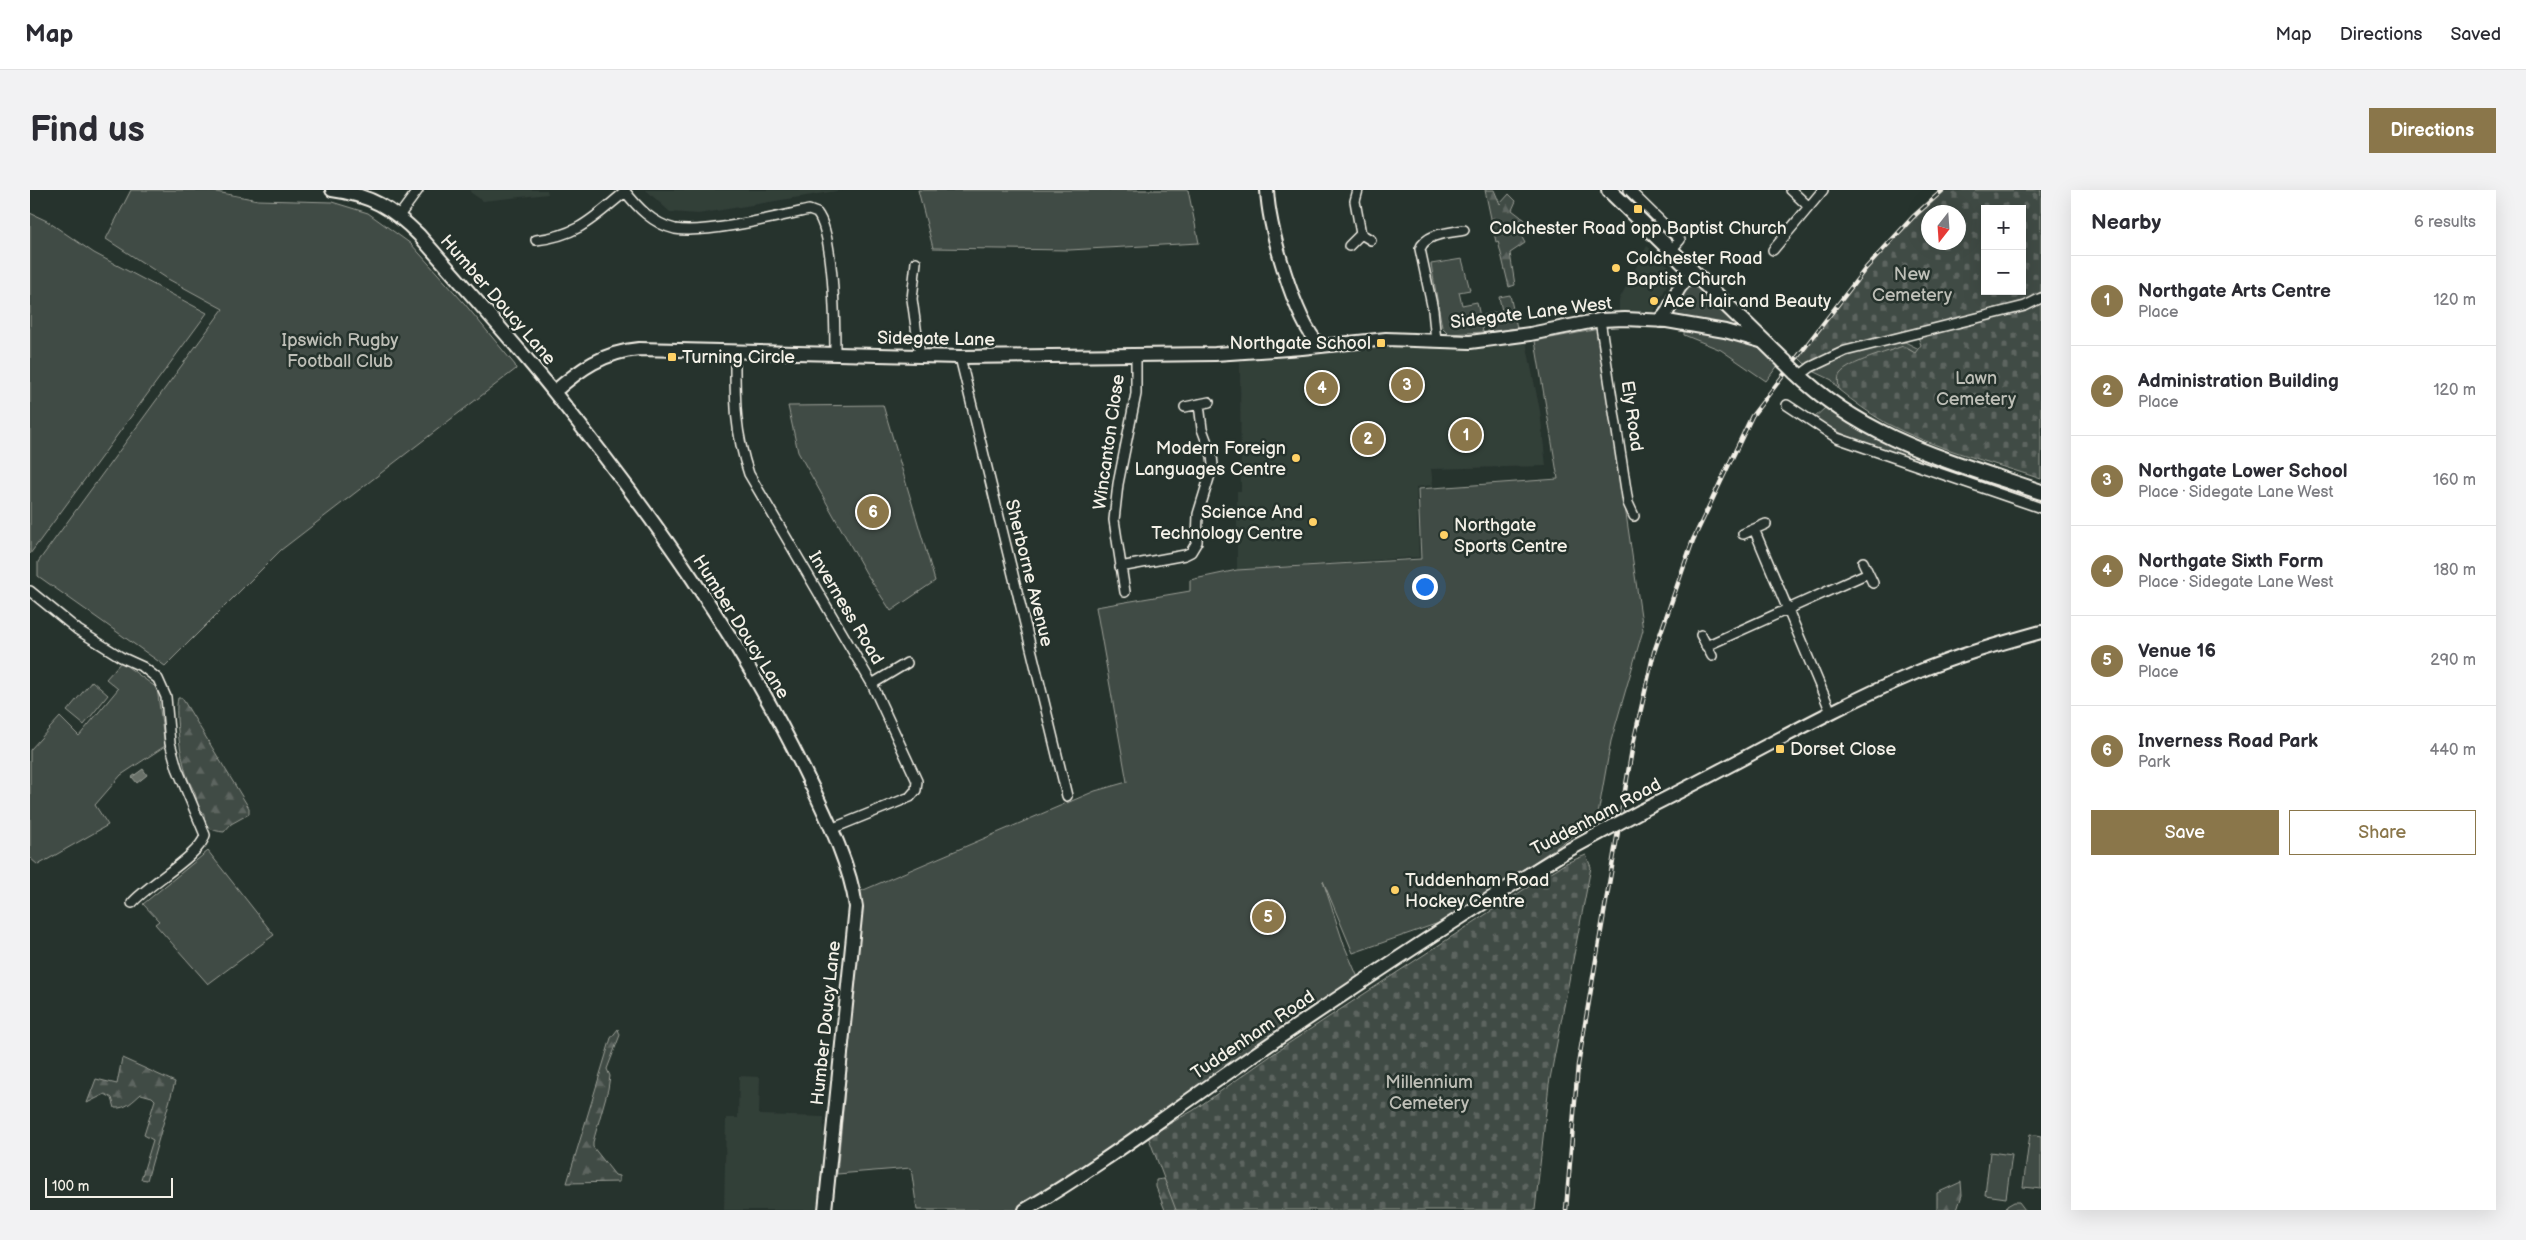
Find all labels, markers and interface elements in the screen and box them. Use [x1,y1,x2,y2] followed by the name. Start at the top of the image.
[25,20,73,49] text: Map
[2276,24,2312,45] text: Map
[2340,24,2422,45] text: Directions
[2450,24,2501,45] text: Saved
[2369,108,2496,153] button: Directions
[30,109,145,152] text: Find us
[1632,203,1644,215] marker: Colchester Road opp Baptist Church
[1921,205,1966,250] north arrow
[1981,205,2026,295] map controls
[1981,205,2026,250] button: +
[2091,210,2161,235] text: Nearby
[2414,213,2476,232] text: 6 results
[1489,218,1787,239] place label: Colchester Road opp Baptist Church
[436,231,560,370] street label: Humber Doucy Lane
[1626,248,1763,290] place label: Colchester Road Baptist Church
[1981,250,2026,295] button: −
[1610,262,1622,274] marker: Colchester Road Baptist Church
[1872,264,1953,306] park label: New Cemetery
[2138,280,2331,303] text: Northgate Arts Centre
[1664,291,1832,312] place label: Ace Hair and Beauty
[2104,291,2110,310] text: 1
[2433,291,2476,310] text: 120 m
[1449,293,1613,333] street label: Sidegate Lane West
[1648,295,1660,307] marker: Ace Hair and Beauty
[2138,303,2179,322] text: Place
[877,327,996,351] street label: Sidegate Lane
[282,330,399,372] park label: Ipswich Rugby Football Club
[1229,333,1371,354] place label: Northgate School
[1375,337,1387,349] marker: Northgate School
[682,347,795,368] place label: Turning Circle
[666,351,678,363] marker: Turning Circle
[1391,366,1423,404] pin: 3
[1936,368,2017,410] park label: Lawn Cemetery
[1306,369,1338,407] pin: 4
[2138,370,2339,393] text: Administration Building
[1089,373,1129,511] street label: Wincanton Close
[1617,379,1647,453] street label: Ely Road
[2102,381,2112,400] text: 2
[2433,381,2476,400] text: 120 m
[2138,393,2179,412] text: Place
[1450,416,1482,454] pin: 1
[1352,420,1384,458] pin: 2
[1134,438,1286,480] place label: Modern Foreign Languages Centre
[1290,452,1302,464] marker: Modern Foreign Languages Centre
[2138,460,2348,483] text: Northgate Lower School
[2102,471,2112,490] text: 3
[2433,471,2476,490] text: 160 m
[2138,483,2333,502] text: Place · Sidegate Lane West
[857,493,889,531] pin: 6
[1001,497,1058,649] street label: Sherborne Avenue
[1151,502,1303,544] place label: Science And Technology Centre
[1454,515,1568,557] place label: Northgate Sports Centre
[1307,516,1319,528] marker: Science And Technology Centre
[1438,529,1450,541] marker: Northgate Sports Centre
[804,548,888,668] street label: Inverness Road
[2138,550,2323,573] text: Northgate Sixth Form
[688,551,794,703] street label: Humber Doucy Lane
[2102,561,2112,580] text: 4
[2434,561,2476,580] text: 180 m
[2138,573,2333,592] text: Place · Sidegate Lane West
[1412,574,1438,600] your location
[2138,640,2216,663] text: Venue 16
[2102,651,2112,670] text: 5
[2430,651,2476,670] text: 290 m
[2138,663,2179,682] text: Place
[2138,730,2318,753] text: Inverness Road Park
[1790,739,1896,760] place label: Dorset Close
[2102,741,2112,760] text: 6
[2430,741,2476,760] text: 440 m
[1774,743,1786,755] marker: Dorset Close
[2138,753,2170,772] text: Park
[1527,774,1665,860] street label: Tuddenham Road
[2091,810,2279,855] button: Save
[2289,810,2476,855] button: Share
[1405,870,1549,912] place label: Tuddenham Road Hockey Centre
[1389,884,1401,896] marker: Tuddenham Road Hockey Centre
[1252,898,1284,936] pin: 5
[807,939,845,1106] street label: Humber Doucy Lane
[1187,986,1319,1084] street label: Tuddenham Road
[1385,1072,1473,1114] park label: Millennium Cemetery
[45,1175,172,1198] scale bar
[52,1178,89,1195] text: 100 m

